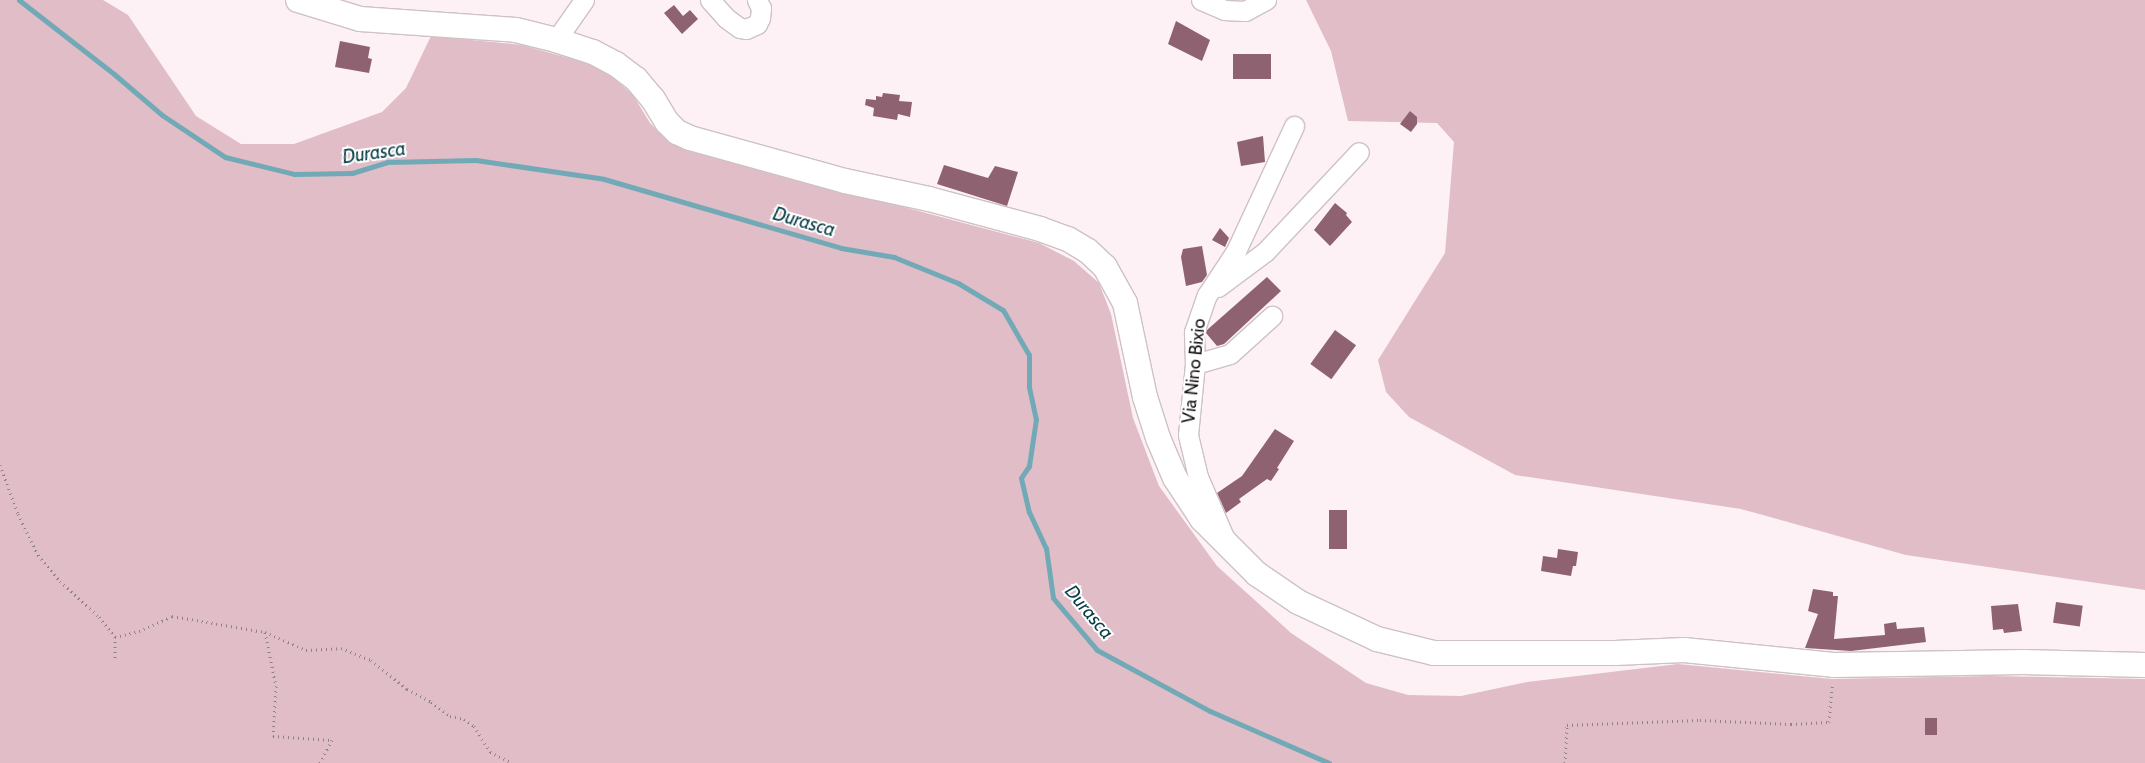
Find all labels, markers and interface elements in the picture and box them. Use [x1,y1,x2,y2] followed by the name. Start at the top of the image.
[341,137,407,169] water label: Durasca
[770,202,838,242] water label: Durasca
[1178,318,1210,424] street label: Via Nino Bixio
[1060,580,1118,644] water label: Durasca

